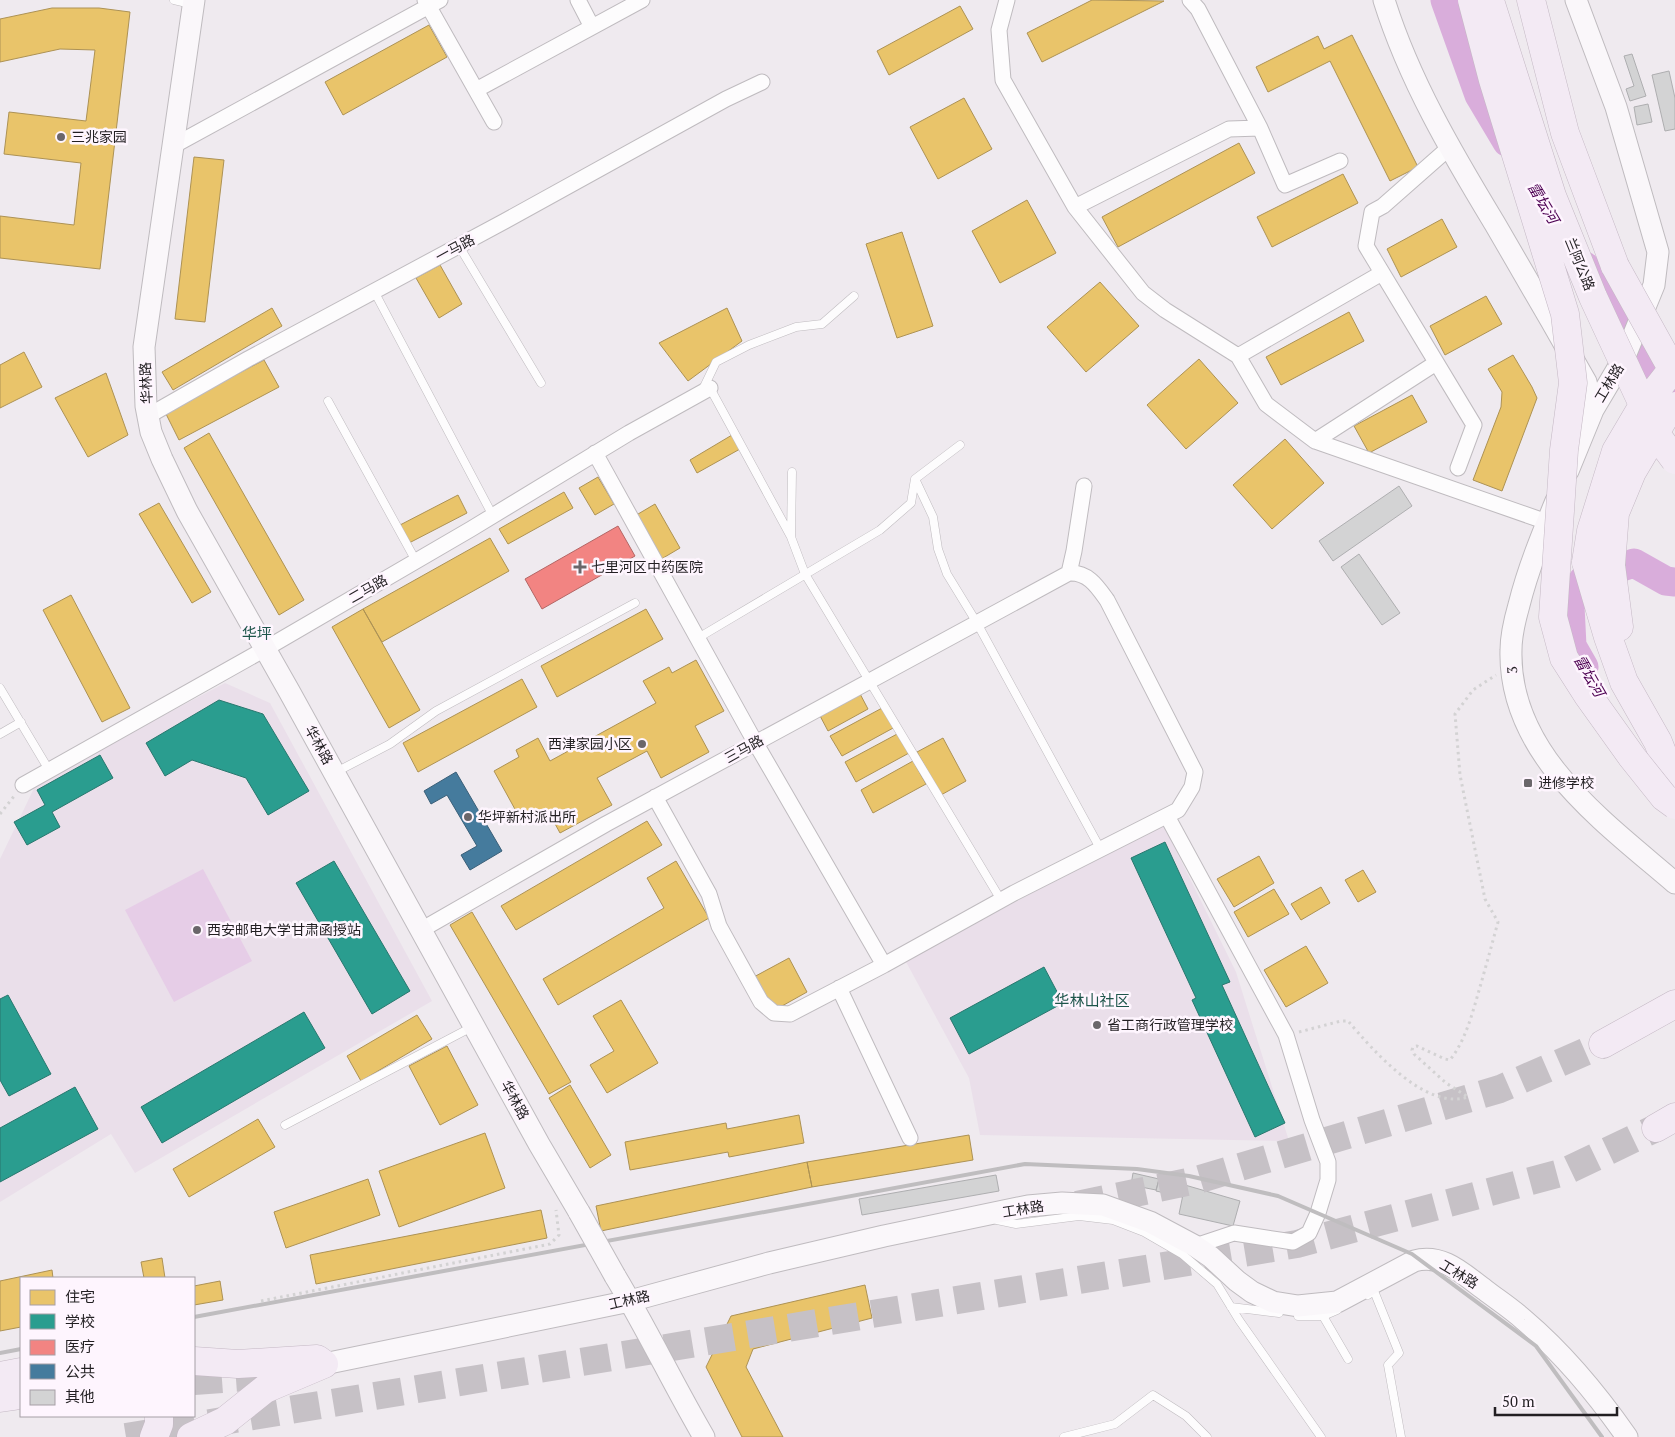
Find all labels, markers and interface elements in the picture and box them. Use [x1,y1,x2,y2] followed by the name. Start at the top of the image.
[71,127,127,146] place label: 三兆家园
[55,131,67,143] marker: 三兆家园
[1524,178,1566,229] water label: 雷坛河
[432,229,478,266] street label: 一马路
[1561,234,1600,293] street label: 兰阿公路
[1590,360,1628,406] street label: 工林路
[135,362,156,404] street label: 华林路
[591,557,703,576] place label: 七里河区中药医院
[573,560,587,574] marker: 七里河区中药医院
[345,570,391,607] street label: 二马路
[242,623,272,643] district label: 华坪
[1570,651,1611,703] water label: 雷坛河
[1502,666,1521,674] street label: 3
[301,722,338,768] street label: 华林路
[721,730,767,767] street label: 三马路
[548,734,632,753] place label: 西津家园小区
[636,738,648,750] marker: 西津家园小区
[1538,773,1594,792] place label: 进修学校
[1522,777,1534,789] marker: 进修学校
[478,807,576,826] place label: 华坪新村派出所
[462,811,474,823] marker: 华坪新村派出所
[207,920,361,939] place label: 西安邮电大学甘肃函授站
[191,924,203,936] marker: 西安邮电大学甘肃函授站
[1054,990,1130,1010] district label: 华林山社区
[1107,1015,1233,1034] place label: 省工商行政管理学校
[1091,1019,1103,1031] marker: 省工商行政管理学校
[497,1077,534,1123] street label: 华林路
[1001,1196,1045,1221] street label: 工林路
[1436,1255,1482,1293] street label: 工林路
[20,1277,195,1417] legend
[65,1286,95,1306] text: 住宅
[606,1286,651,1313] street label: 工林路
[65,1311,95,1331] text: 学校
[65,1336,95,1356] text: 医疗
[65,1361,95,1381] text: 公共
[1495,1384,1618,1416] scale bar
[65,1386,95,1406] text: 其他
[1502,1391,1535,1411] text: 50 m

